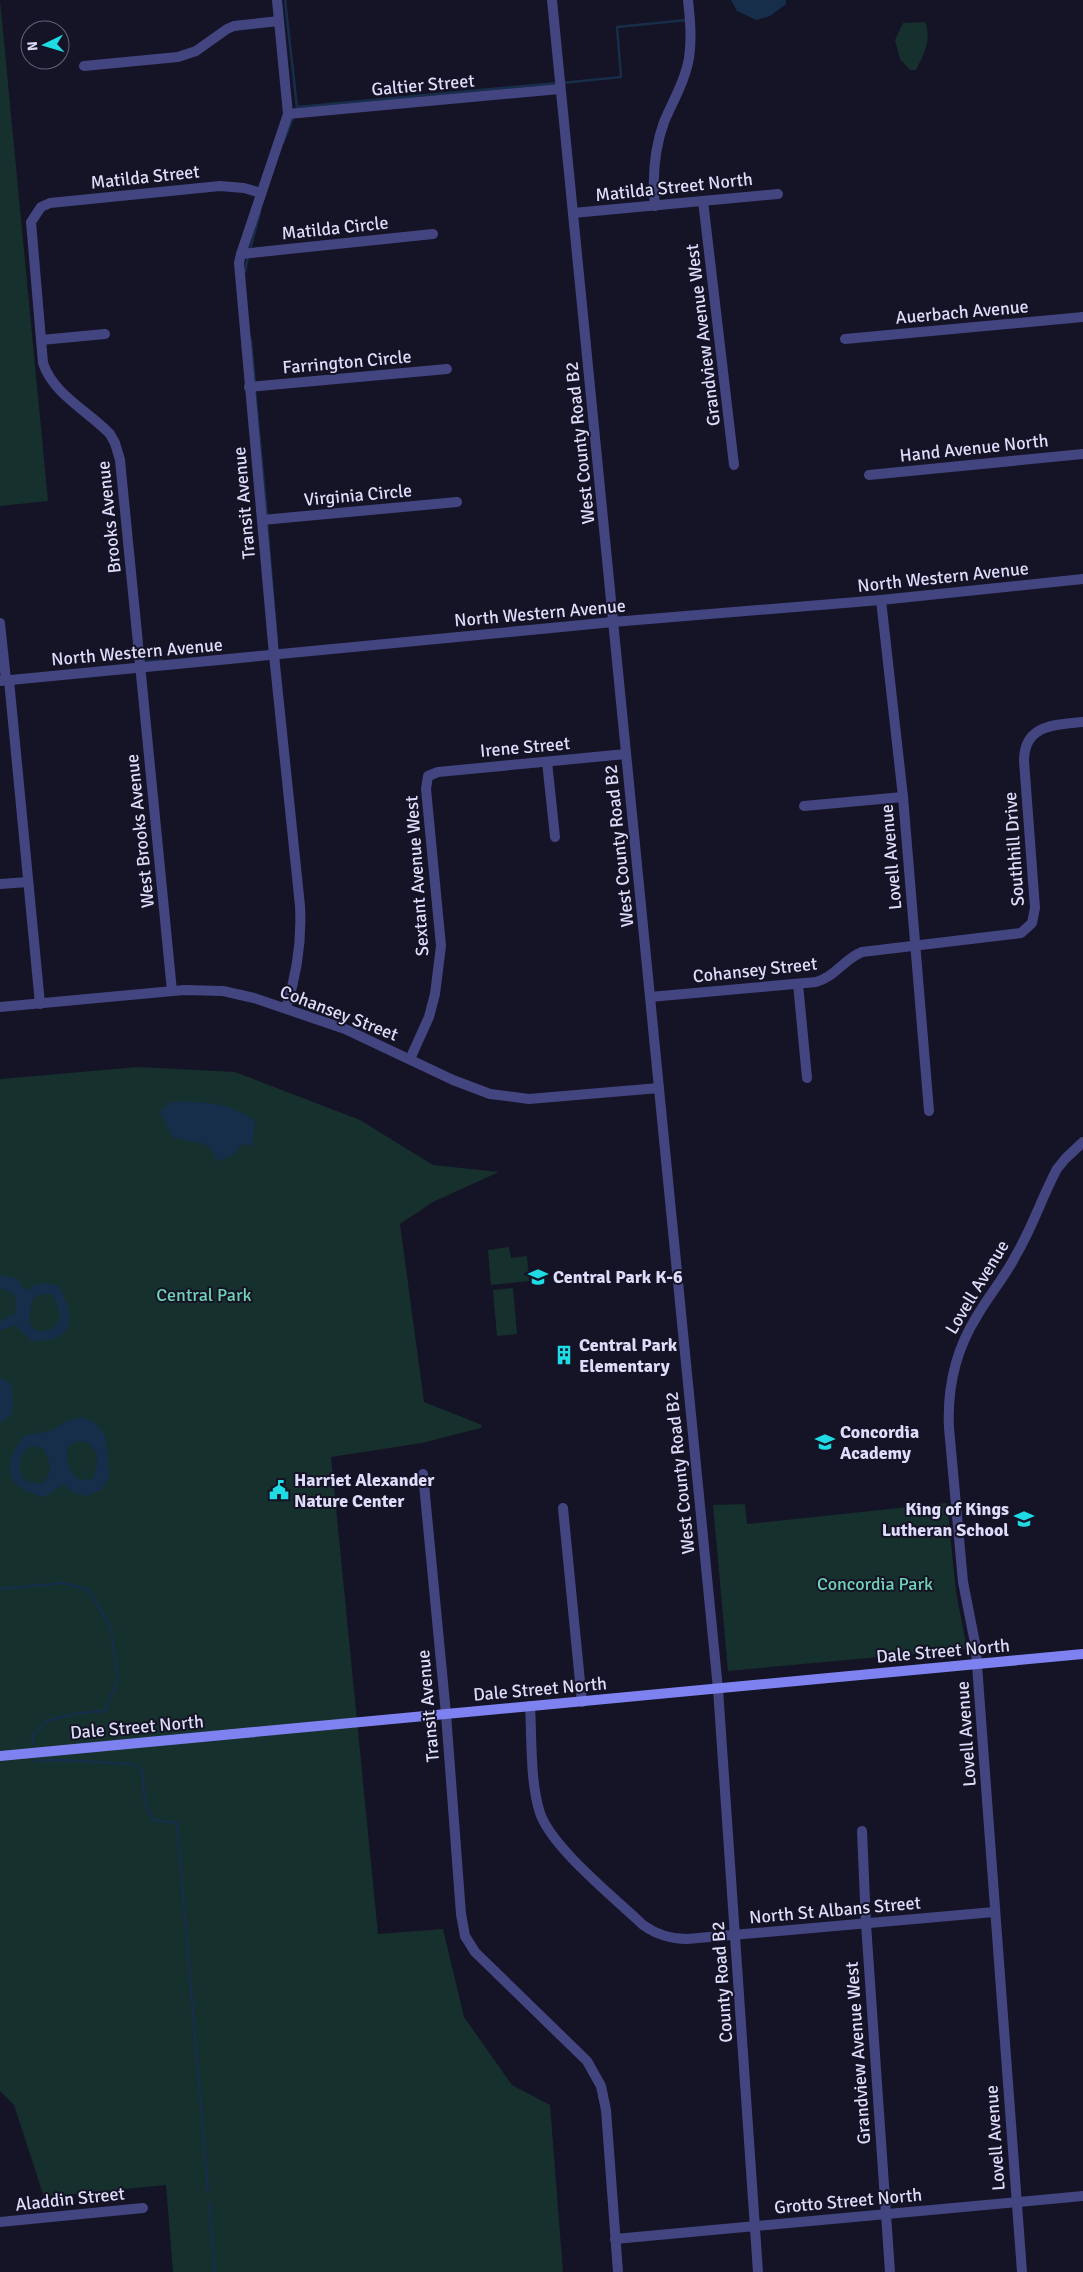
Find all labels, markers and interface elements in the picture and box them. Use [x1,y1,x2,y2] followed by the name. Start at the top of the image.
[20,20,70,70] north arrow
[24,40,41,52] text: N
[370,70,476,100] street label: Galtier Street
[89,160,201,194] street label: Matilda Street
[594,168,754,206] street label: Matilda Street North
[281,211,389,245] street label: Matilda Circle
[681,243,725,427] street label: Grandview Avenue West
[895,295,1029,329] street label: Auerbach Avenue
[281,345,413,379] street label: Farrington Circle
[561,361,599,525] street label: West County Road B2
[898,429,1050,467] street label: Hand Avenue North
[228,446,260,560] street label: Transit Avenue
[92,460,126,574] street label: Brooks Avenue
[303,479,413,511] street label: Virginia Circle
[856,557,1030,597] street label: North Western Avenue
[453,595,627,631] street label: North Western Avenue
[50,634,224,670] street label: North Western Avenue
[479,732,571,762] street label: Irene Street
[121,753,159,909] street label: West Brooks Avenue
[600,764,638,928] street label: West County Road B2
[999,791,1029,907] street label: Southhill Drive
[400,795,434,957] street label: Sextant Avenue West
[875,803,907,911] street label: Lovell Avenue
[692,953,818,987] street label: Cohansey Street
[277,980,401,1046] street label: Cohansey Street
[940,1236,1014,1338] street label: Lovell Avenue
[527,1266,549,1288] school or university icon: Central Park K-6
[553,1266,683,1288] place label: Central Park K-6
[156,1284,252,1306] park label: Central Park
[579,1334,678,1377] place label: Central Park Elementary
[553,1344,575,1366] building icon: Central Park Elementary
[661,1391,699,1555] street label: West County Road B2
[840,1421,919,1464] place label: Concordia Academy
[814,1431,836,1453] school or university icon: Concordia Academy
[294,1469,435,1512] place label: Harriet Alexander Nature Center
[268,1479,290,1501] public building icon: Harriet Alexander Nature Center
[882,1498,1009,1541] place label: King of Kings Lutheran School
[1013,1508,1035,1530] school or university icon: King of Kings Lutheran School
[817,1573,933,1595] park label: Concordia Park
[875,1634,1011,1668] street label: Dale Street North
[412,1649,444,1763] street label: Transit Avenue
[472,1672,608,1706] street label: Dale Street North
[951,1681,981,1787] street label: Lovell Avenue
[69,1710,205,1744] street label: Dale Street North
[748,1892,922,1928] street label: North St Albans Street
[707,1921,737,2043] street label: County Road B2
[841,1961,875,2145] street label: Grandview Avenue West
[980,2085,1010,2191] street label: Lovell Avenue
[14,2182,126,2216] street label: Aladdin Street
[773,2184,923,2218] street label: Grotto Street North

